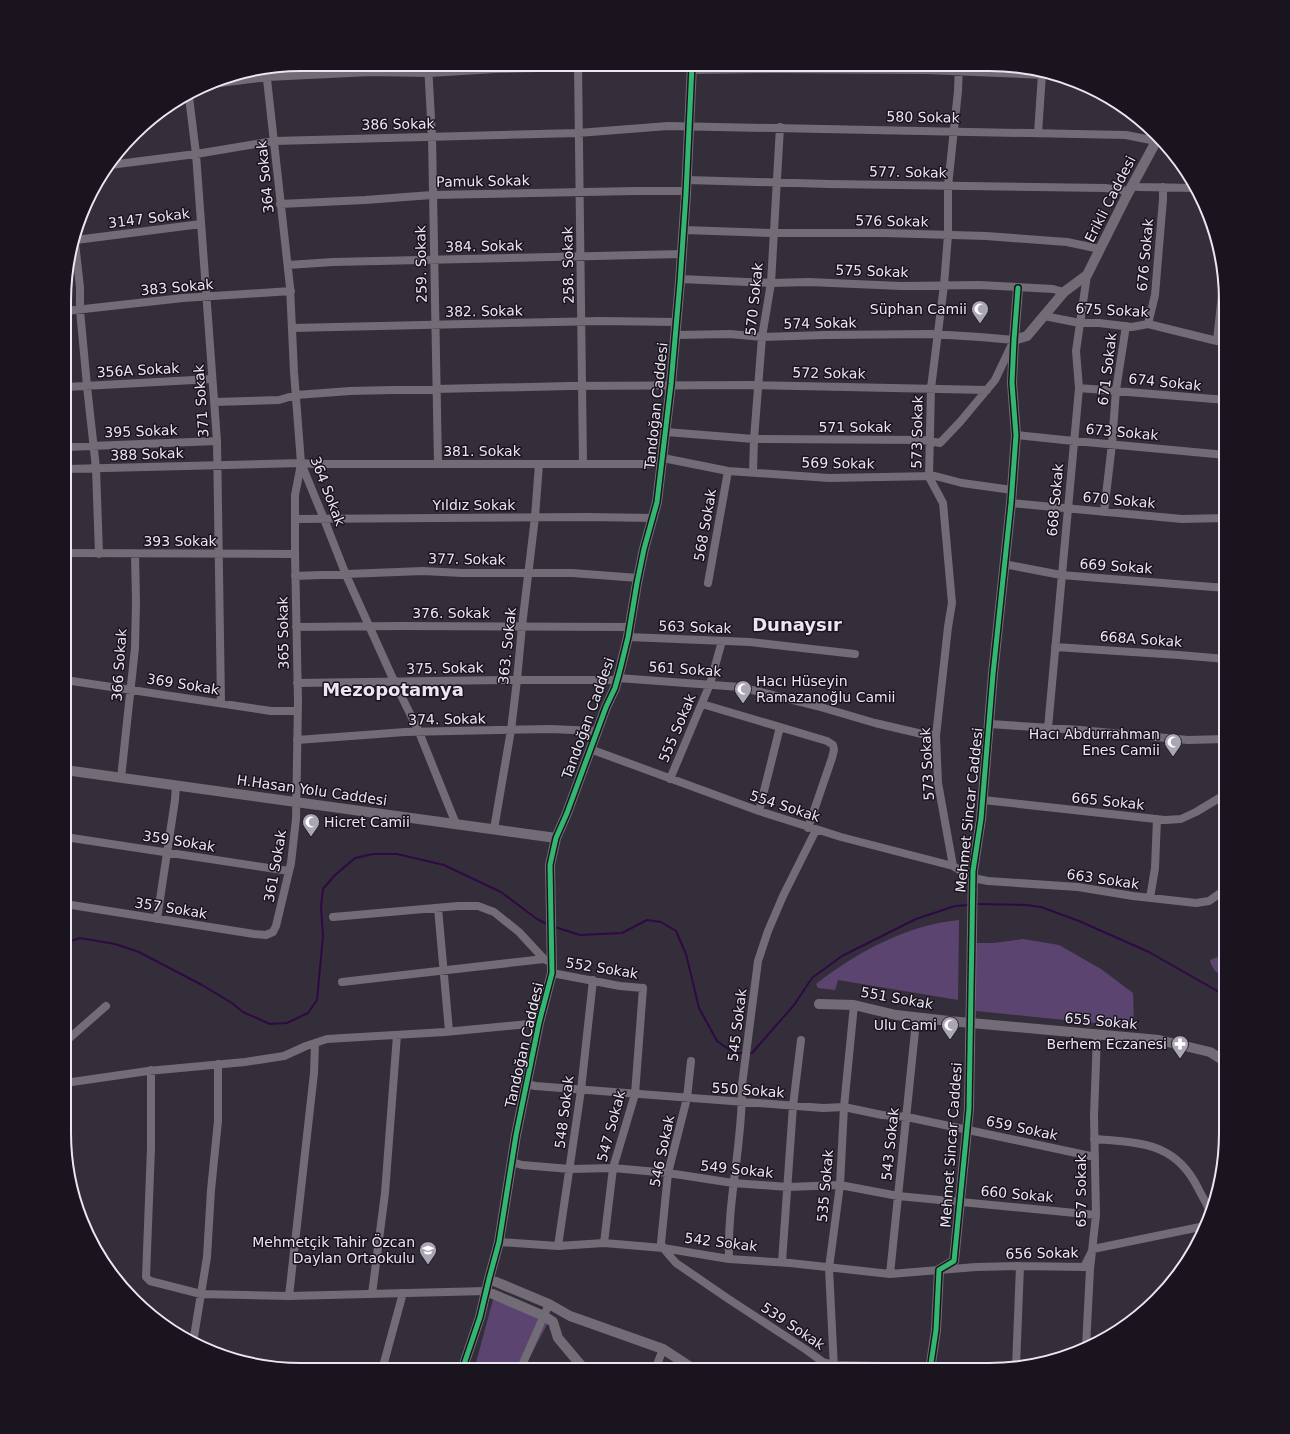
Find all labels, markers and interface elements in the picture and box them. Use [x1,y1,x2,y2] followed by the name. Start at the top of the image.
[886,108,961,126] street label: 580 Sokak
[361,115,436,133] street label: 386 Sokak
[253,139,277,214] street label: 364 Sokak
[1081,153,1139,245] street label: Erikli Caddesi
[869,163,948,181] street label: 577. Sokak
[436,172,531,190] street label: Pamuk Sokak
[107,205,192,231] street label: 3147 Sokak
[855,212,930,230] street label: 576 Sokak
[1134,217,1156,292] street label: 676 Sokak
[412,224,430,303] street label: 259. Sokak
[559,225,577,304] street label: 258. Sokak
[445,237,524,255] street label: 384. Sokak
[742,261,766,336] street label: 570 Sokak
[835,262,910,280] street label: 575 Sokak
[140,276,215,298] street label: 383 Sokak
[970,299,990,324] mosque icon: Süphan Camii
[1075,300,1150,320] street label: 675 Sokak
[870,301,967,317] place label: Süphan Camii
[445,302,524,320] street label: 382. Sokak
[783,314,858,332] street label: 574 Sokak
[1095,331,1120,406] street label: 671 Sokak
[641,342,671,471] street label: Tandoğan Caddesi
[96,360,181,380] street label: 356A Sokak
[190,363,212,438] street label: 371 Sokak
[792,364,867,382] street label: 572 Sokak
[1128,370,1203,394] street label: 674 Sokak
[908,394,926,469] street label: 573 Sokak
[818,419,892,435] street label: 571 Sokak
[1085,421,1160,443] street label: 673 Sokak
[104,422,179,440] street label: 395 Sokak
[443,443,522,459] street label: 381. Sokak
[110,445,185,463] street label: 388 Sokak
[307,454,349,529] street label: 364 Sokak
[801,454,876,472] street label: 569 Sokak
[1044,462,1066,537] street label: 668 Sokak
[691,487,719,562] street label: 568 Sokak
[1082,489,1157,511] street label: 670 Sokak
[432,497,516,513] street label: Yıldız Sokak
[143,533,217,549] street label: 393 Sokak
[428,550,507,568] street label: 377. Sokak
[1079,555,1154,577] street label: 669 Sokak
[274,595,292,670] street label: 365 Sokak
[412,605,491,621] street label: 376. Sokak
[495,606,519,685] street label: 363. Sokak
[752,614,842,635] district label: Dunaysır
[658,618,733,636] street label: 563 Sokak
[108,627,130,702] street label: 366 Sokak
[1099,628,1184,650] street label: 668A Sokak
[558,655,617,782] street label: Tandoğan Caddesi
[648,658,723,680] street label: 561 Sokak
[406,659,485,677] street label: 375. Sokak
[146,670,221,698] street label: 369 Sokak
[756,673,895,705] place label: Hacı Hüseyin Ramazanoğlu Camii
[322,679,464,700] district label: Mezopotamya
[733,679,753,704] mosque icon: Hacı Hüseyin Ramazanoğlu Camii
[655,690,699,765] street label: 555 Sokak
[408,710,487,728] street label: 374. Sokak
[917,726,937,801] street label: 573 Sokak
[1029,726,1160,758] place label: Hacı Abdurrahman Enes Camii
[952,727,986,893] street label: Mehmet Sincar Caddesi
[1163,732,1183,757] mosque icon: Hacı Abdurrahman Enes Camii
[236,772,388,808] street label: H.Hasan Yolu Caddesi
[748,787,823,825] street label: 554 Sokak
[1071,789,1146,813] street label: 665 Sokak
[301,812,321,837] mosque icon: Hicret Camii
[324,814,410,830] place label: Hicret Camii
[142,827,217,855] street label: 359 Sokak
[261,828,289,903] street label: 361 Sokak
[1066,866,1141,892] street label: 663 Sokak
[134,894,209,922] street label: 357 Sokak
[565,954,640,982] street label: 552 Sokak
[502,981,546,1110] street label: Tandoğan Caddesi
[860,984,935,1012] street label: 551 Sokak
[725,987,750,1062] street label: 545 Sokak
[1064,1010,1139,1032] street label: 655 Sokak
[940,1015,960,1040] mosque icon: Ulu Cami
[874,1017,937,1033] place label: Ulu Cami
[1170,1034,1190,1059] pharmacy icon: Berhem Eczanesi
[1047,1036,1167,1052] place label: Berhem Eczanesi
[937,1062,965,1228] street label: Mehmet Sincar Caddesi
[552,1074,577,1149] street label: 548 Sokak
[711,1079,786,1101] street label: 550 Sokak
[594,1088,628,1163] street label: 547 Sokak
[878,1106,902,1181] street label: 543 Sokak
[647,1113,678,1188] street label: 546 Sokak
[985,1113,1060,1144] street label: 659 Sokak
[814,1148,836,1223] street label: 535 Sokak
[1073,1154,1089,1228] street label: 657 Sokak
[700,1157,775,1181] street label: 549 Sokak
[980,1183,1055,1205] street label: 660 Sokak
[684,1230,759,1255] street label: 542 Sokak
[252,1233,415,1266] place label: Mehmetçik Tahir Özcan Daylan Ortaokulu
[418,1240,438,1265] school or university icon: Mehmetçik Tahir Özcan Daylan Ortaokulu
[1005,1244,1080,1262] street label: 656 Sokak
[758,1299,829,1354] street label: 539 Sokak

